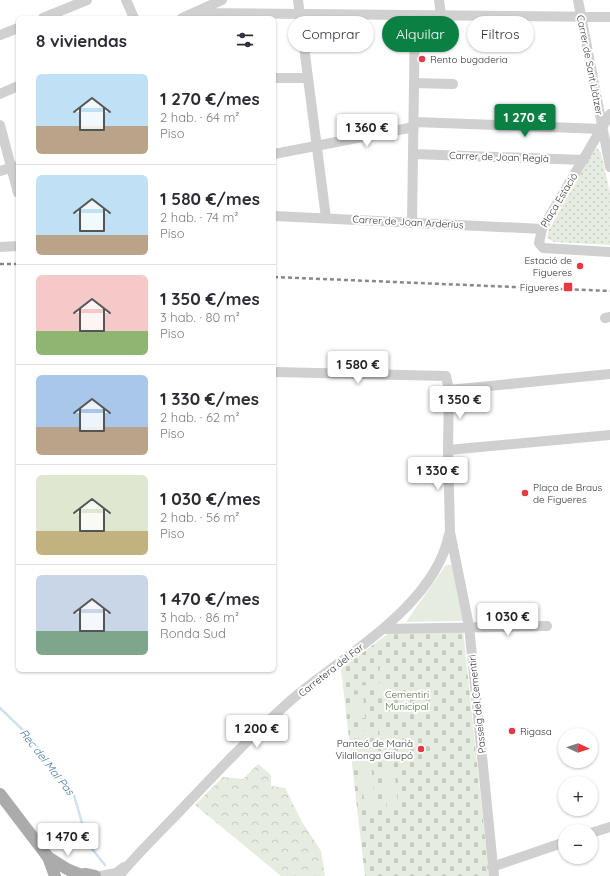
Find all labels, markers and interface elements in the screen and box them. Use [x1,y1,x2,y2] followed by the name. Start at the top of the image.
[574,14,606,116] street label: Carrer de Sant Llàtzer
[288,16,374,52] chip: Comprar
[382,16,459,52] chip: Alquilar
[467,16,534,52] chip: Filtros
[234,29,256,51] icon: filters
[36,30,127,51] text: 8 viviendas
[430,53,508,66] place label: Rento bugaderia
[417,54,427,64] marker: Rento bugaderia
[160,88,260,109] text: 1 270 €/mes
[68,90,116,138] icon: home
[488,104,562,138] pin: 1 270 €
[160,109,239,125] text: 2 hab. · 64 m²
[503,109,547,125] text: 1 270 €
[330,114,404,148] pin: 1 360 €
[346,119,388,135] text: 1 360 €
[160,125,184,141] text: Piso
[449,149,549,165] street label: Carrer de Joan Reglà
[538,170,580,230] street label: Plaça Estació
[160,188,260,209] text: 1 580 €/mes
[68,191,116,239] icon: home
[160,209,238,225] text: 2 hab. · 74 m²
[352,213,464,231] street label: Carrer de Joan Arderius
[160,225,184,241] text: Piso
[524,254,572,279] place label: Estació de Figueres
[575,261,585,271] marker: Estació de Figueres
[520,281,559,294] place label: Figueres
[562,281,574,293] marker: Figueres
[160,288,260,309] text: 1 350 €/mes
[68,291,116,339] icon: home
[160,309,240,325] text: 3 hab. · 80 m²
[160,325,184,341] text: Piso
[321,351,395,385] pin: 1 580 €
[336,356,380,372] text: 1 580 €
[423,386,497,420] pin: 1 350 €
[160,388,259,409] text: 1 330 €/mes
[68,391,116,439] icon: home
[439,391,481,407] text: 1 350 €
[160,409,240,425] text: 2 hab. · 62 m²
[160,425,184,441] text: Piso
[401,457,475,491] pin: 1 330 €
[417,462,459,478] text: 1 330 €
[533,481,603,506] place label: Plaça de Braus de Figueres
[160,488,260,509] text: 1 030 €/mes
[520,488,530,498] marker: Plaça de Braus de Figueres
[68,491,116,539] icon: home
[160,509,239,525] text: 2 hab. · 56 m²
[160,525,184,541] text: Piso
[160,588,260,609] text: 1 470 €/mes
[68,591,116,639] icon: home
[471,603,545,637] pin: 1 030 €
[486,608,530,624] text: 1 030 €
[160,609,239,625] text: 3 hab. · 86 m²
[160,625,226,641] text: Ronda Sud
[296,640,366,700] street label: Carretera del Far
[465,654,489,754] street label: Passeig del Cementiri
[385,688,429,713] park label: Cementiri Municipal
[220,715,294,749] pin: 1 200 €
[235,720,279,736] text: 1 200 €
[520,725,552,738] place label: Rigasa
[17,726,78,799] water label: Rec del Mal Pas
[507,726,517,736] marker: Rigasa
[558,728,598,768] north arrow
[558,728,598,864] map controls
[335,737,413,762] place label: Panteó de Marià Vilallonga Gilupó
[416,744,426,754] marker: Panteó de Marià Vilallonga Gilupó
[558,776,598,816] button: +
[31,823,105,857] pin: 1 470 €
[558,824,598,864] button: −
[47,828,89,844] text: 1 470 €

